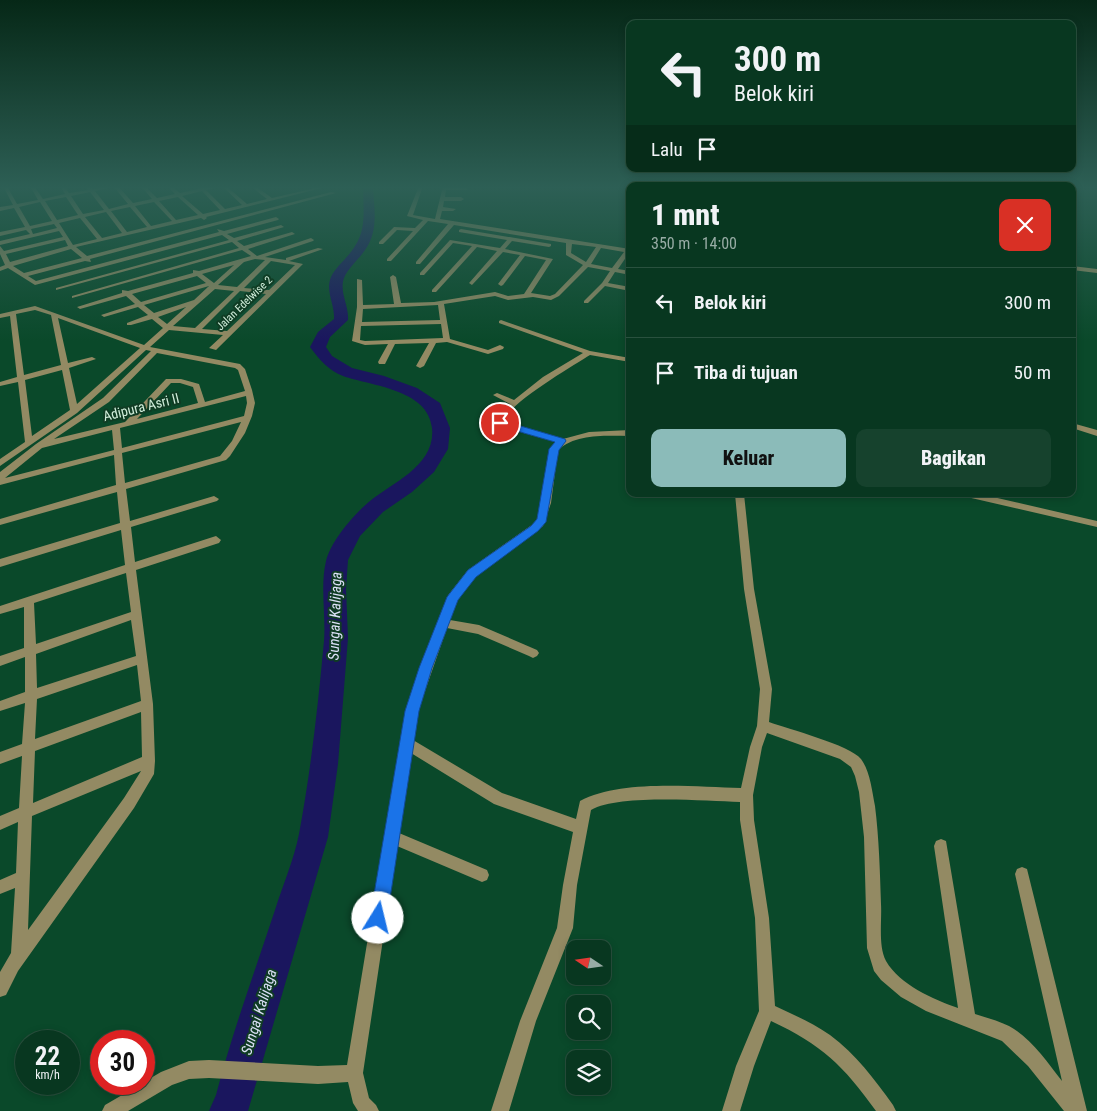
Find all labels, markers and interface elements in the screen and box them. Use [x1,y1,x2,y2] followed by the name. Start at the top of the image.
[734,39,821,80] text: 300 m
[651,40,716,105] icon: left
[734,81,814,106] text: Belok kiri
[693,135,721,163] icon: arrive
[651,138,683,161] text: Lalu
[651,197,719,232] text: 1 mnt
[999,199,1051,251] button: close
[651,234,737,253] text: 350 m · 14:00
[214,273,275,333] street label: Jalan Edelwise 2
[651,289,679,317] icon: left
[694,291,766,314] text: Belok kiri
[1004,291,1051,314] text: 300 m
[651,359,679,387] icon: arrive
[694,361,798,384] text: Tiba di tujuan
[1014,361,1051,384] text: 50 m
[101,390,181,424] street label: Adipura Asri II
[479,402,521,444] pin
[486,409,514,437] icon: arrive
[651,429,846,487] button: Keluar
[856,429,1051,487] button: Bagikan
[324,571,346,661] water label: Sungai Kalijaga
[351,891,403,943] position arrow
[566,940,611,985] north arrow
[566,940,611,1095] map controls
[237,967,281,1057] water label: Sungai Kalijaga
[566,995,611,1040] button: search
[90,1030,155,1095] speed limit sign: 30
[35,1042,60,1071] text: 22
[566,1050,611,1095] button: layers
[35,1068,60,1082] text: km/h

